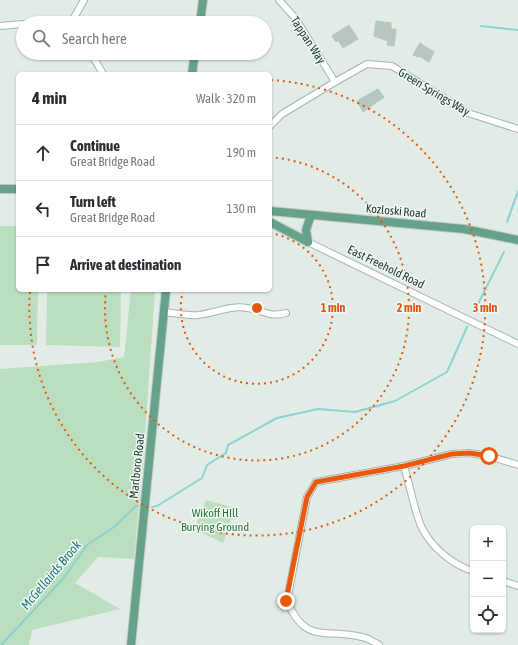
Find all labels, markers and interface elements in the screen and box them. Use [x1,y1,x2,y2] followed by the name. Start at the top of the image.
[288,14,328,66] street label: Tappan Way
[16,16,272,60] search box
[30,27,52,49] icon: search
[62,30,127,47] text: Search here
[396,65,472,119] street label: Green Springs Way
[32,88,67,108] text: 4 min
[196,91,256,106] text: Walk · 320 m
[70,137,120,154] text: Continue
[32,142,54,164] icon: ahead
[227,145,256,160] text: 190 m
[70,154,155,169] text: Great Bridge Road
[70,193,116,210] text: Turn left
[32,198,54,220] icon: left
[227,201,256,216] text: 130 m
[365,201,427,221] street label: Kozloski Road
[70,210,155,225] text: Great Bridge Road
[345,242,427,292] street label: East Freehold Road
[32,254,54,276] icon: arrive
[70,256,181,273] text: Arrive at destination
[250,301,264,315] centre of rings
[321,301,345,315] text: 1 min
[397,301,421,315] text: 2 min
[473,301,497,315] text: 3 min
[127,433,147,499] street label: Marlboro Road
[480,447,498,465] route start
[181,506,249,534] park label: Wikoff HIll Burying Ground
[470,525,506,633] map controls
[470,525,506,561] button: +
[18,537,84,613] water label: McGellairds Brook
[470,561,506,597] button: −
[277,592,295,610] route end
[470,597,506,633] button: locate

